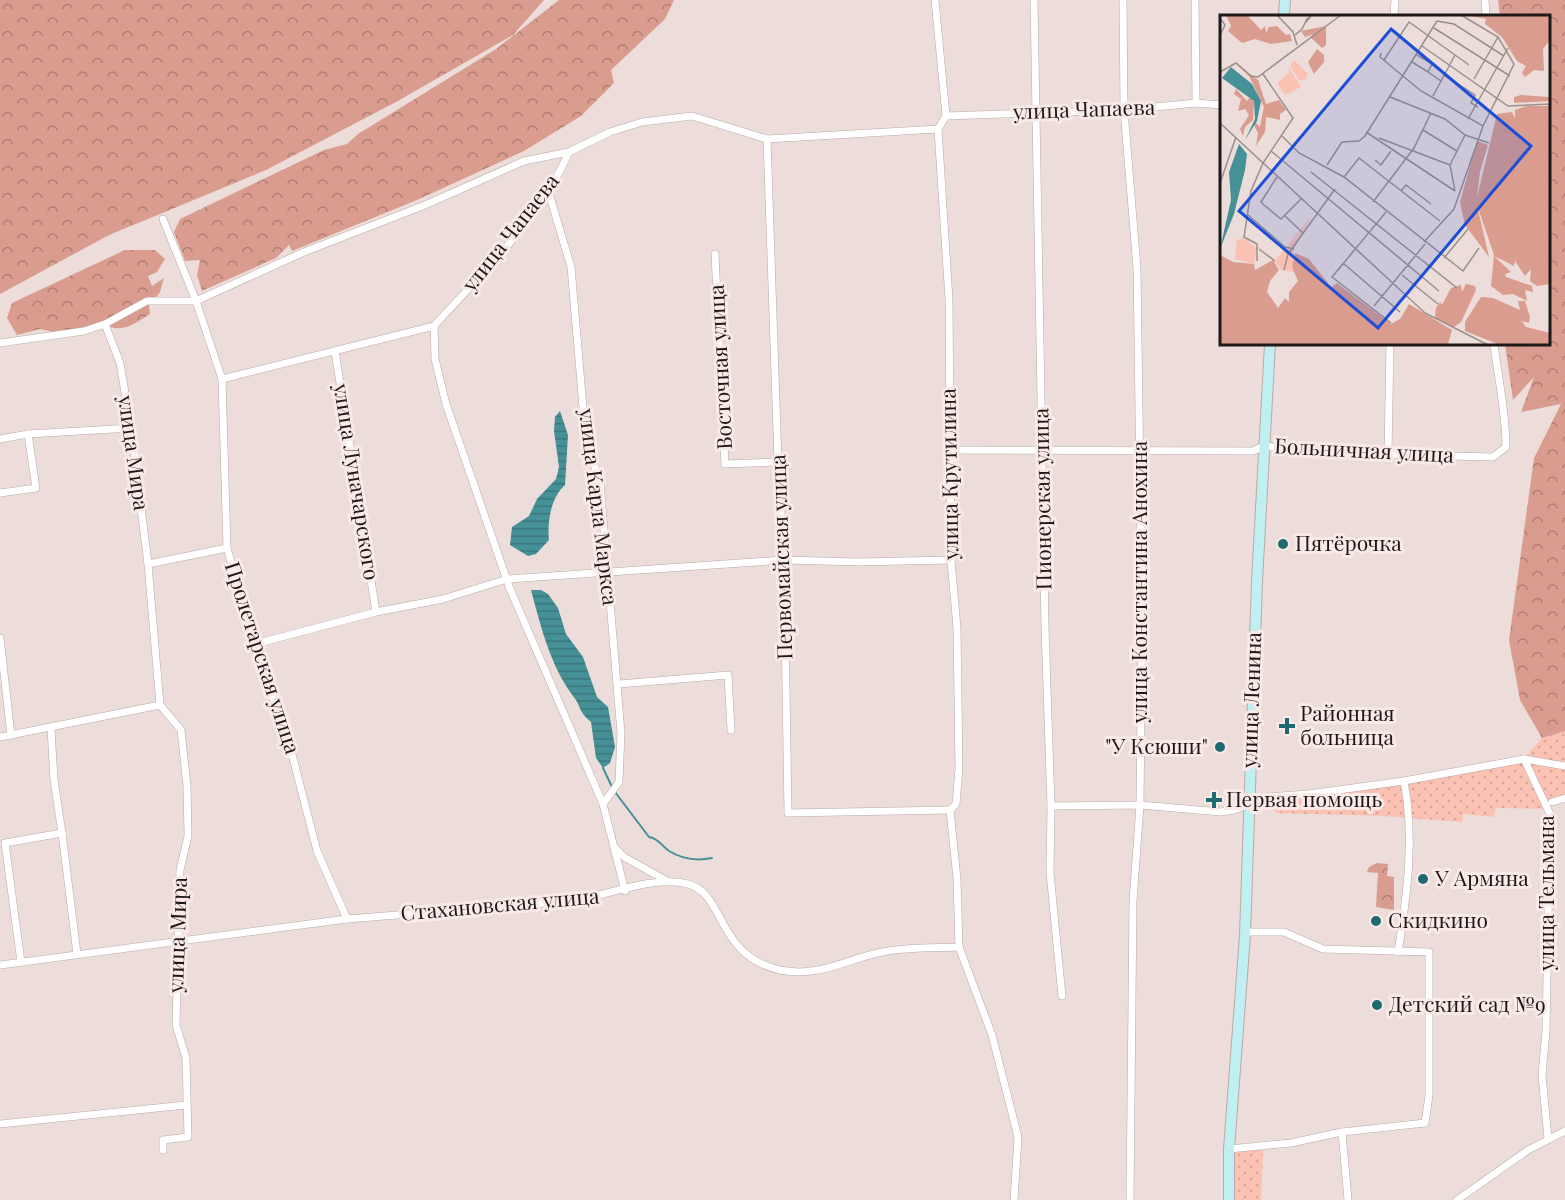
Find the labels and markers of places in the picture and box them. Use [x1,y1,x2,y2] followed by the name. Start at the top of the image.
[1295,528,1402,556] place label: Пятёрочка
[1276,537,1290,551] marker: Пятёрочка
[1300,698,1395,750] place label: Районная больница
[1278,717,1296,735] marker: Районная больница
[1105,731,1208,759] place label: "У Ксюши"
[1213,740,1227,754] marker: "У Ксюши"
[1226,784,1382,812] place label: Первая помощь
[1207,793,1221,807] marker: Первая помощь
[1434,863,1529,891] place label: У Армяна
[1416,872,1430,886] marker: У Армяна
[1388,905,1488,933] place label: Скидкино
[1369,914,1383,928] marker: Скидкино
[1389,989,1546,1017] place label: Детский сад №9
[1370,998,1384,1012] marker: Детский сад №9

